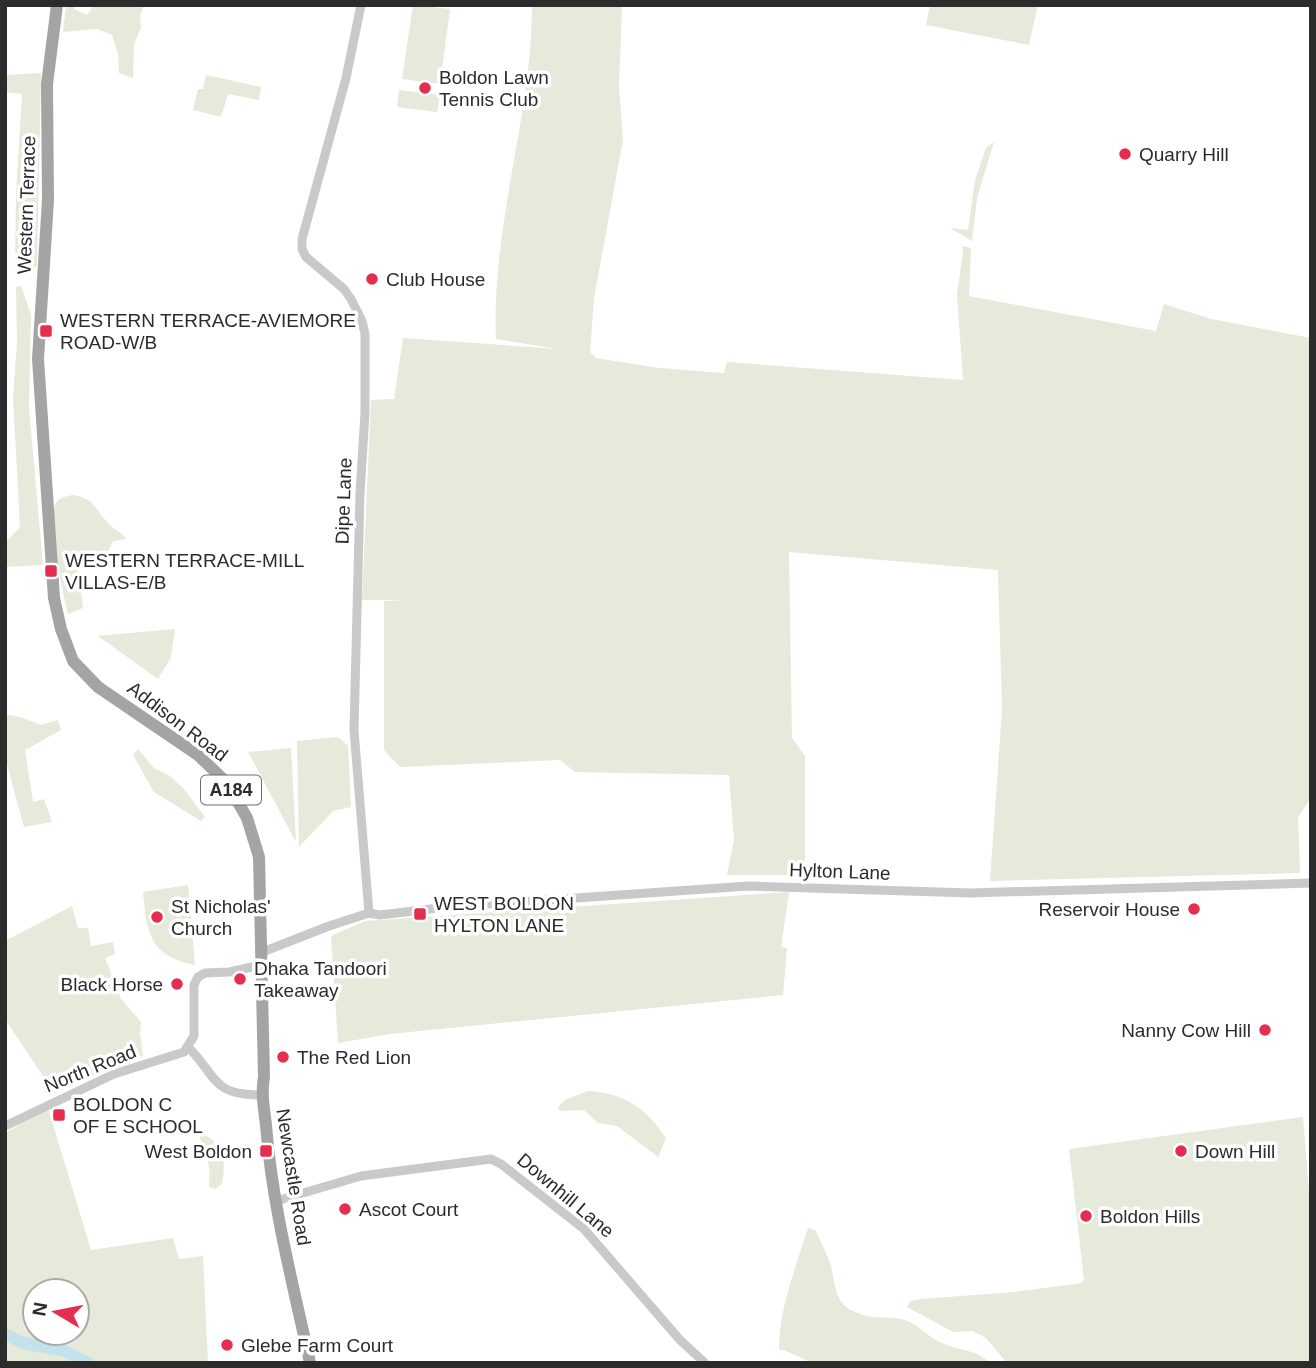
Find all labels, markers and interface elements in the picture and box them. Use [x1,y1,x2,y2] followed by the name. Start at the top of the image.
[439,67,549,110] place label: Boldon Lawn Tennis Club
[417,80,433,96] marker: Boldon Lawn Tennis Club
[14,135,39,275] street label: Western Terrace
[1139,144,1229,165] place label: Quarry Hill
[1117,146,1133,162] marker: Quarry Hill
[386,269,485,290] place label: Club House
[364,271,380,287] marker: Club House
[60,310,356,353] place label: WESTERN TERRACE-AVIEMORE ROAD-W/B
[38,323,54,339] marker: WESTERN TERRACE-AVIEMORE ROAD-W/B
[331,457,356,545] street label: Dipe Lane
[65,550,304,593] place label: WESTERN TERRACE-MILL VILLAS-E/B
[43,563,59,579] marker: WESTERN TERRACE-MILL VILLAS-E/B
[124,677,232,766] street label: Addison Road
[201,776,261,804] road number: A184
[789,859,891,884] street label: Hylton Lane
[434,893,574,936] place label: WEST BOLDON HYLTON LANE
[171,896,271,939] place label: St Nicholas' Church
[1039,899,1180,920] place label: Reservoir House
[1186,901,1202,917] marker: Reservoir House
[412,906,428,922] marker: WEST BOLDON HYLTON LANE
[149,909,165,925] marker: St Nicholas' Church
[254,958,387,1001] place label: Dhaka Tandoori Takeaway
[232,971,248,987] marker: Dhaka Tandoori Takeaway
[61,974,163,995] place label: Black Horse
[169,976,185,992] marker: Black Horse
[1121,1020,1251,1041] place label: Nanny Cow Hill
[1257,1022,1273,1038] marker: Nanny Cow Hill
[41,1041,139,1096] street label: North Road
[297,1047,411,1068] place label: The Red Lion
[275,1049,291,1065] marker: The Red Lion
[73,1094,203,1137] place label: BOLDON C OF E SCHOOL
[51,1107,67,1123] marker: BOLDON C OF E SCHOOL
[272,1107,315,1247] street label: Newcastle Road
[145,1141,252,1162] place label: West Boldon
[1195,1141,1275,1162] place label: Down Hill
[258,1143,274,1159] marker: West Boldon
[1173,1143,1189,1159] marker: Down Hill
[513,1149,618,1242] street label: Downhill Lane
[359,1199,459,1220] place label: Ascot Court
[337,1201,353,1217] marker: Ascot Court
[1100,1206,1200,1227] place label: Boldon Hills
[1078,1208,1094,1224] marker: Boldon Hills
[21,1277,91,1347] north arrow
[28,1301,51,1318] text: N
[241,1335,394,1356] place label: Glebe Farm Court
[219,1337,235,1353] marker: Glebe Farm Court

